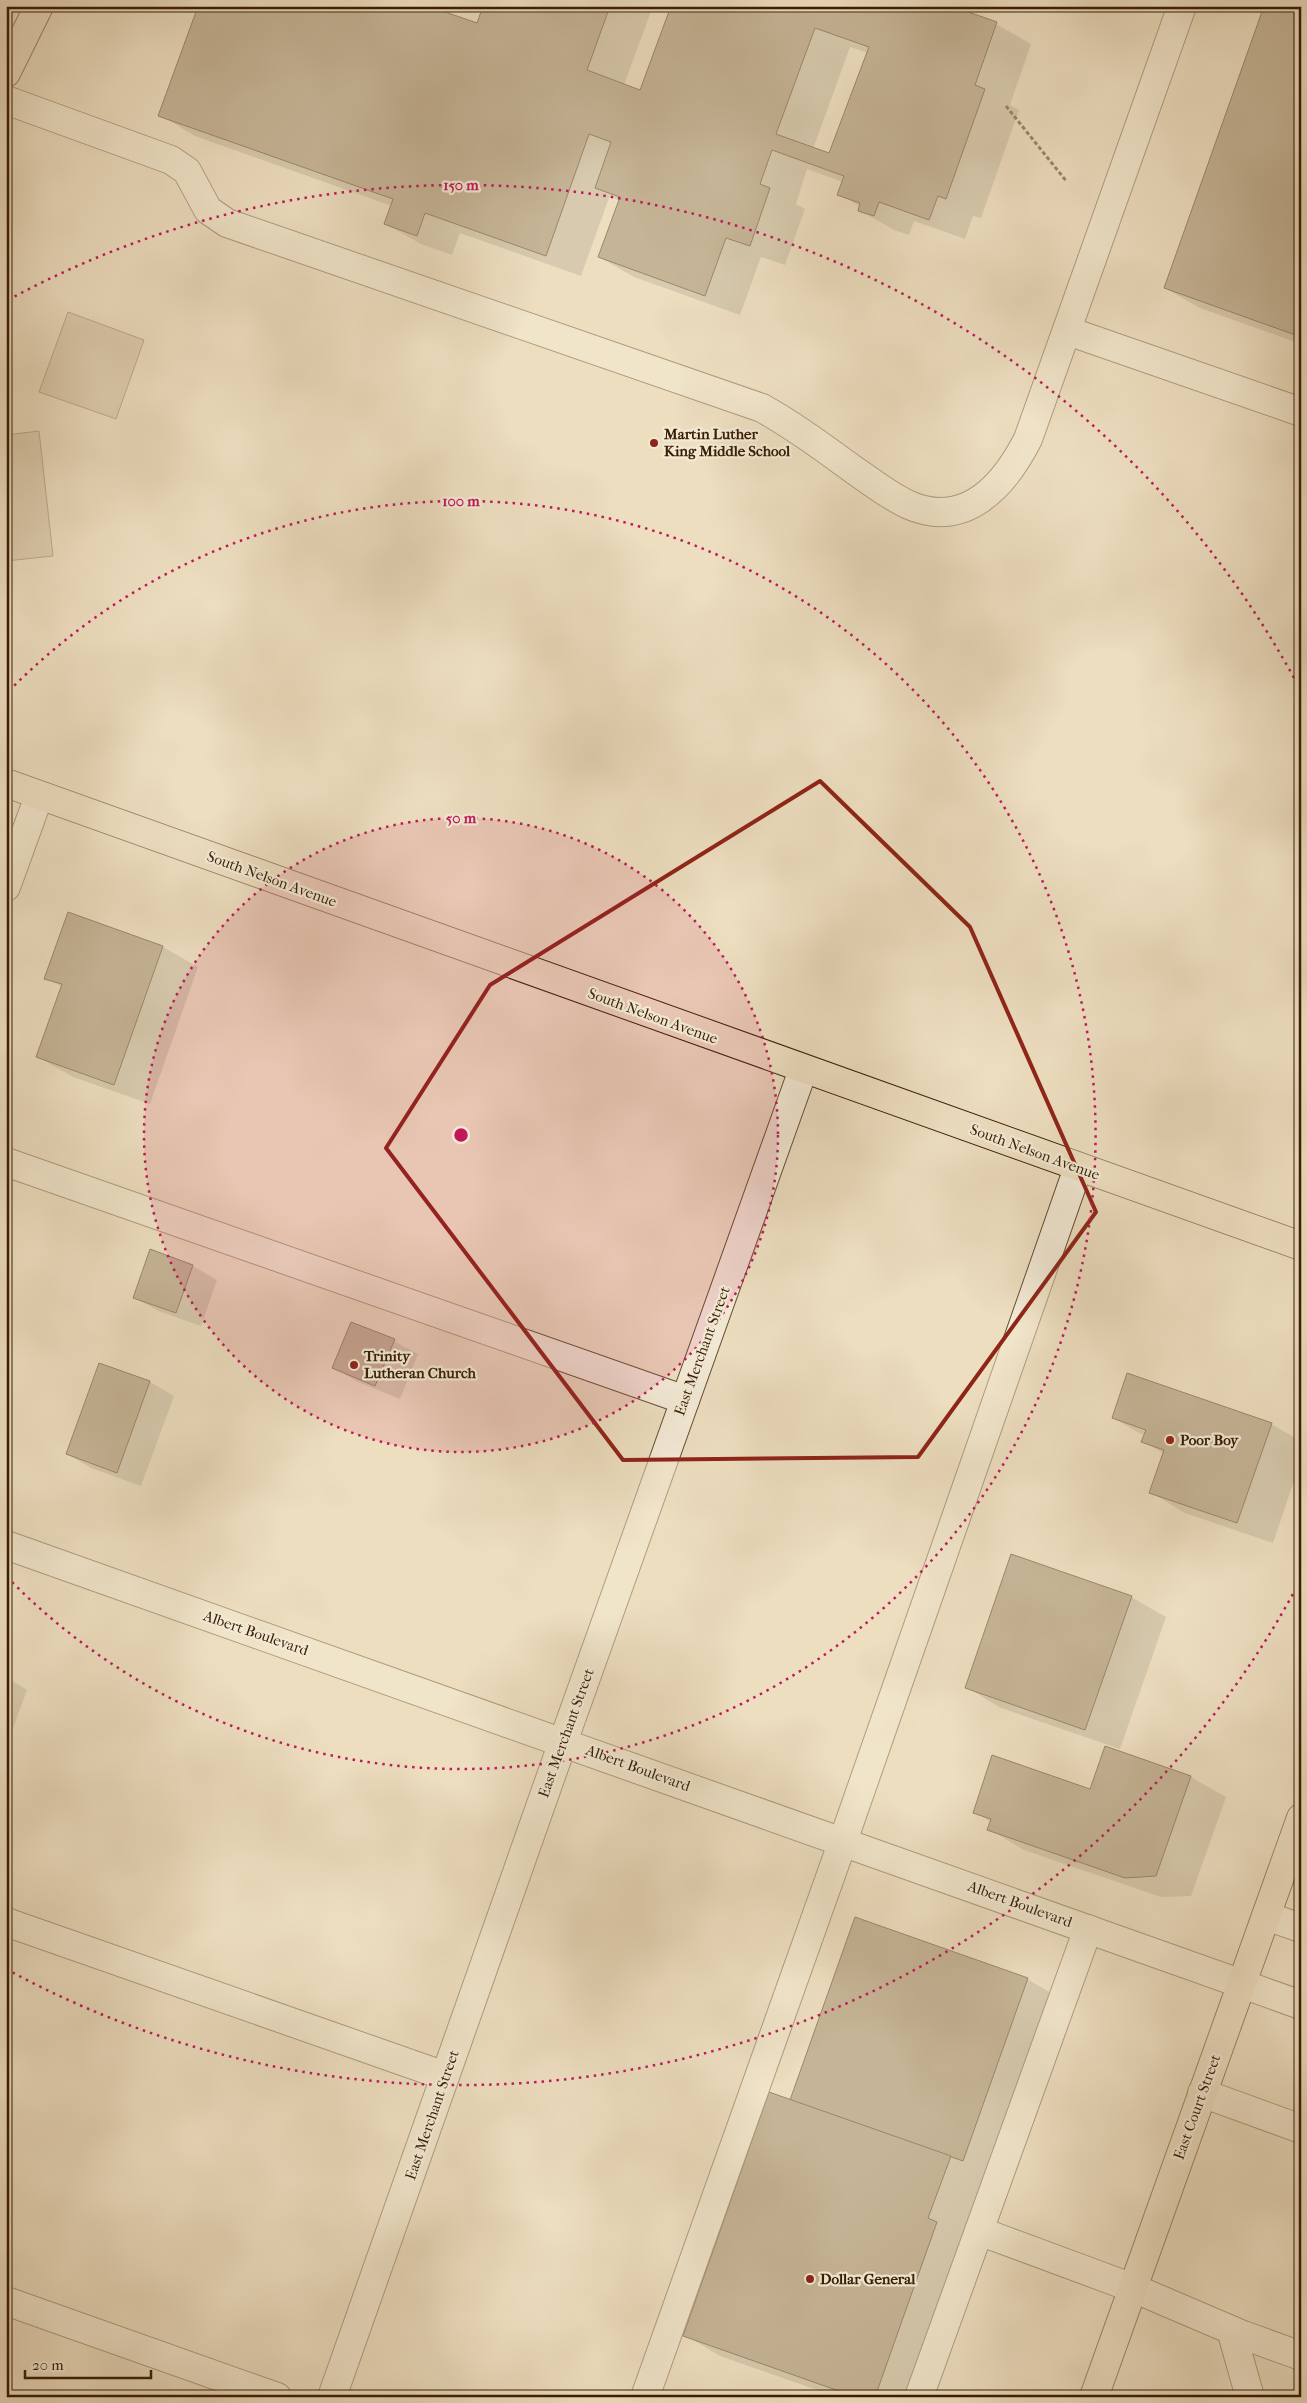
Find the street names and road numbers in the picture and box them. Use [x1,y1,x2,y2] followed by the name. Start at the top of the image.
[205,847,340,911] street label: South Nelson Avenue
[586,984,721,1048] street label: South Nelson Avenue
[968,1120,1103,1184] street label: South Nelson Avenue
[670,1283,734,1418] street label: East Merchant Street
[200,1606,312,1660] street label: Albert Boulevard
[534,1665,598,1800] street label: East Merchant Street
[582,1740,693,1796] street label: Albert Boulevard
[964,1876,1075,1932] street label: Albert Boulevard
[401,2047,463,2182] street label: East Merchant Street
[1170,2051,1225,2162] street label: East Court Street

